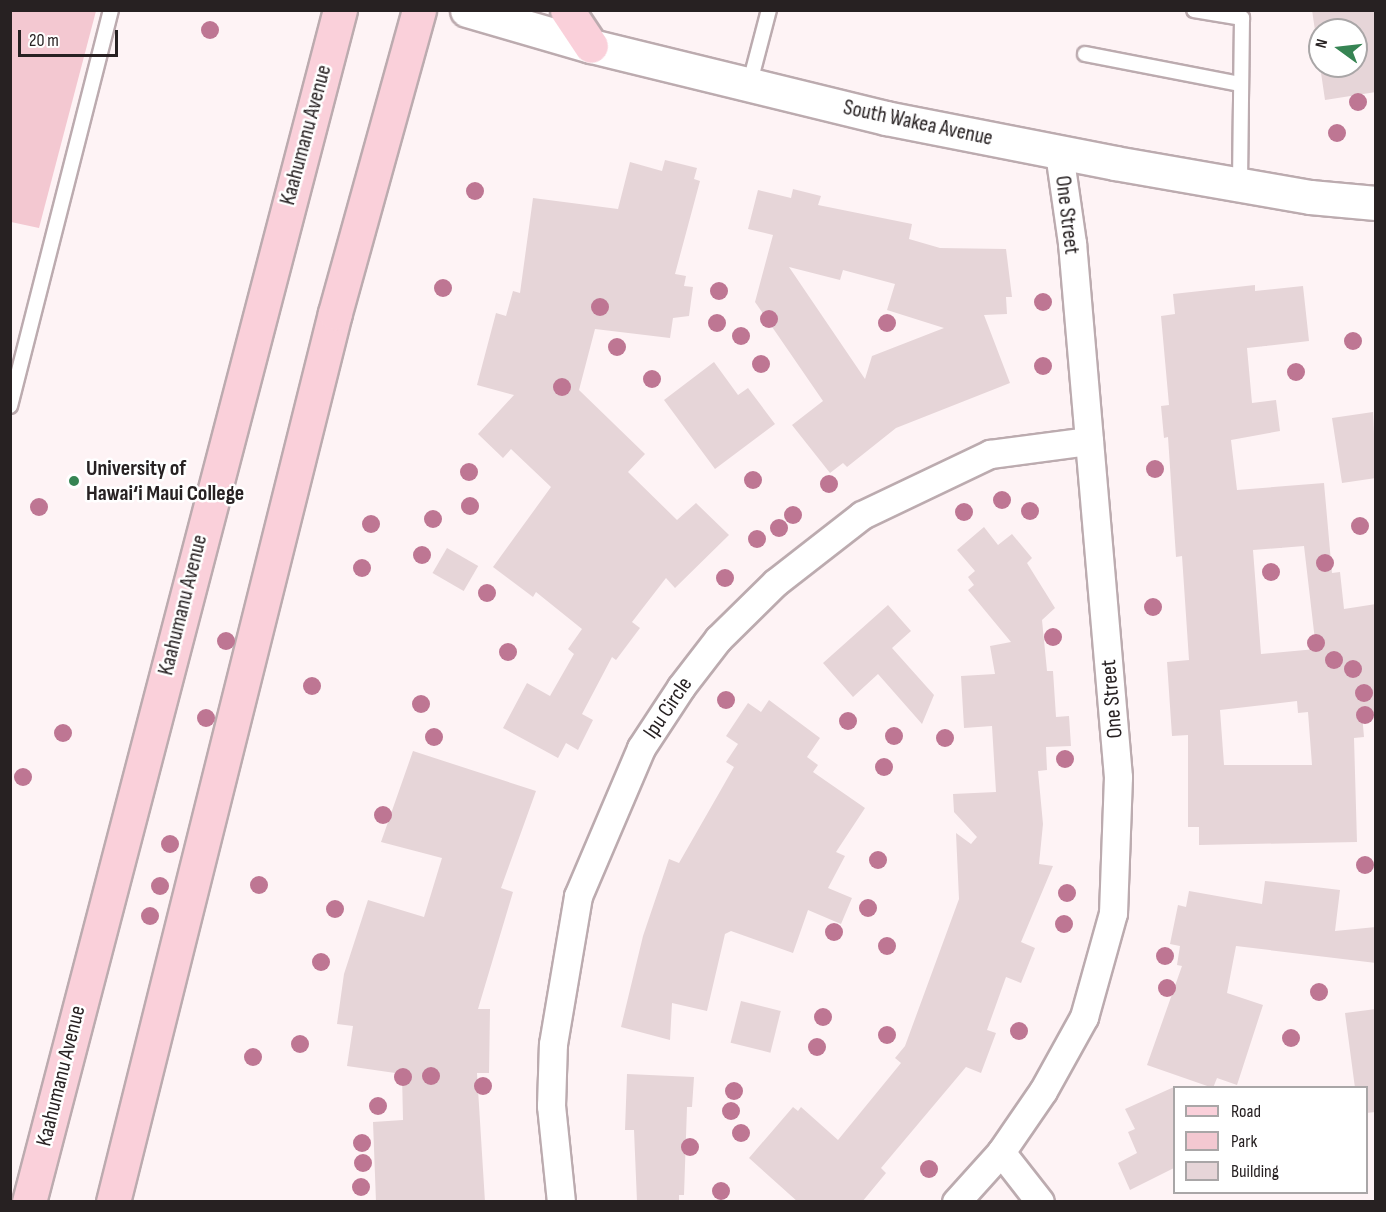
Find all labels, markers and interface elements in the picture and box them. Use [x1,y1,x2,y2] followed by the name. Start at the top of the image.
[21,18,122,56] scale bar
[1308,18,1368,78] north arrow
[29,30,59,51] text: 20 m
[1312,37,1332,50] text: N
[275,62,337,208] street label: Kaahumanu Avenue
[841,94,995,152] street label: South Wakea Avenue
[1049,174,1085,256] street label: One Street
[86,455,244,506] place label: University of Hawai‘i Maui College
[67,474,81,488] marker: University of Hawai‘i Maui College
[153,532,213,678] street label: Kaahumanu Avenue
[1095,658,1129,740] street label: One Street
[638,672,698,744] street label: Ipu Circle
[31,1003,91,1149] street label: Kaahumanu Avenue
[1173,1086,1368,1194] legend
[1231,1101,1261,1122] text: Road
[1231,1131,1257,1152] text: Park
[1231,1161,1279,1182] text: Building

